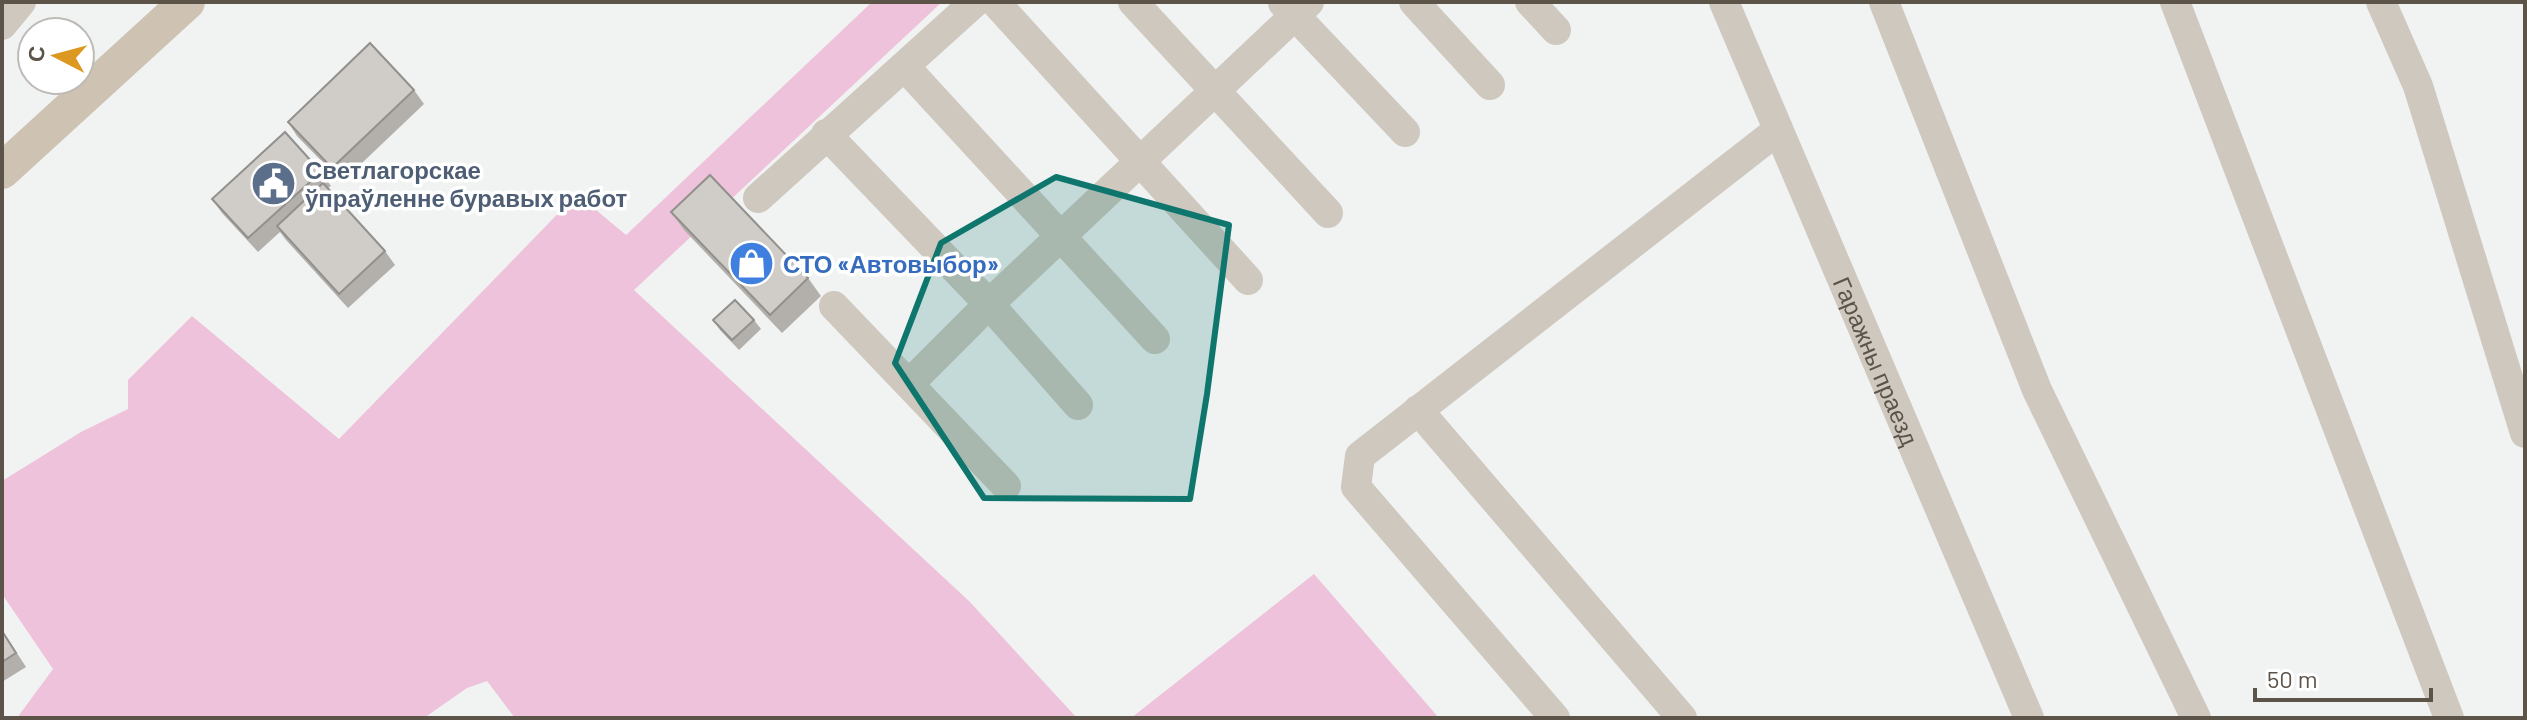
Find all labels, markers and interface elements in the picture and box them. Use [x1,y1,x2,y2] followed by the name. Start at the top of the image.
[16,16,96,96] north arrow
[21,44,49,63] text: С
[305,155,627,212] place label: Светлагорскае ўпраўленне буравых работ
[250,159,298,207] public building icon: Светлагорскае ўпраўленне буравых работ
[728,239,776,287] shop icon: СТО «Автовыбор»
[783,249,999,278] place label: СТО «Автовыбор»
[1828,272,1925,449] street label: Гаражны праезд
[2255,652,2431,702] scale bar
[2267,664,2318,693] text: 50 m

